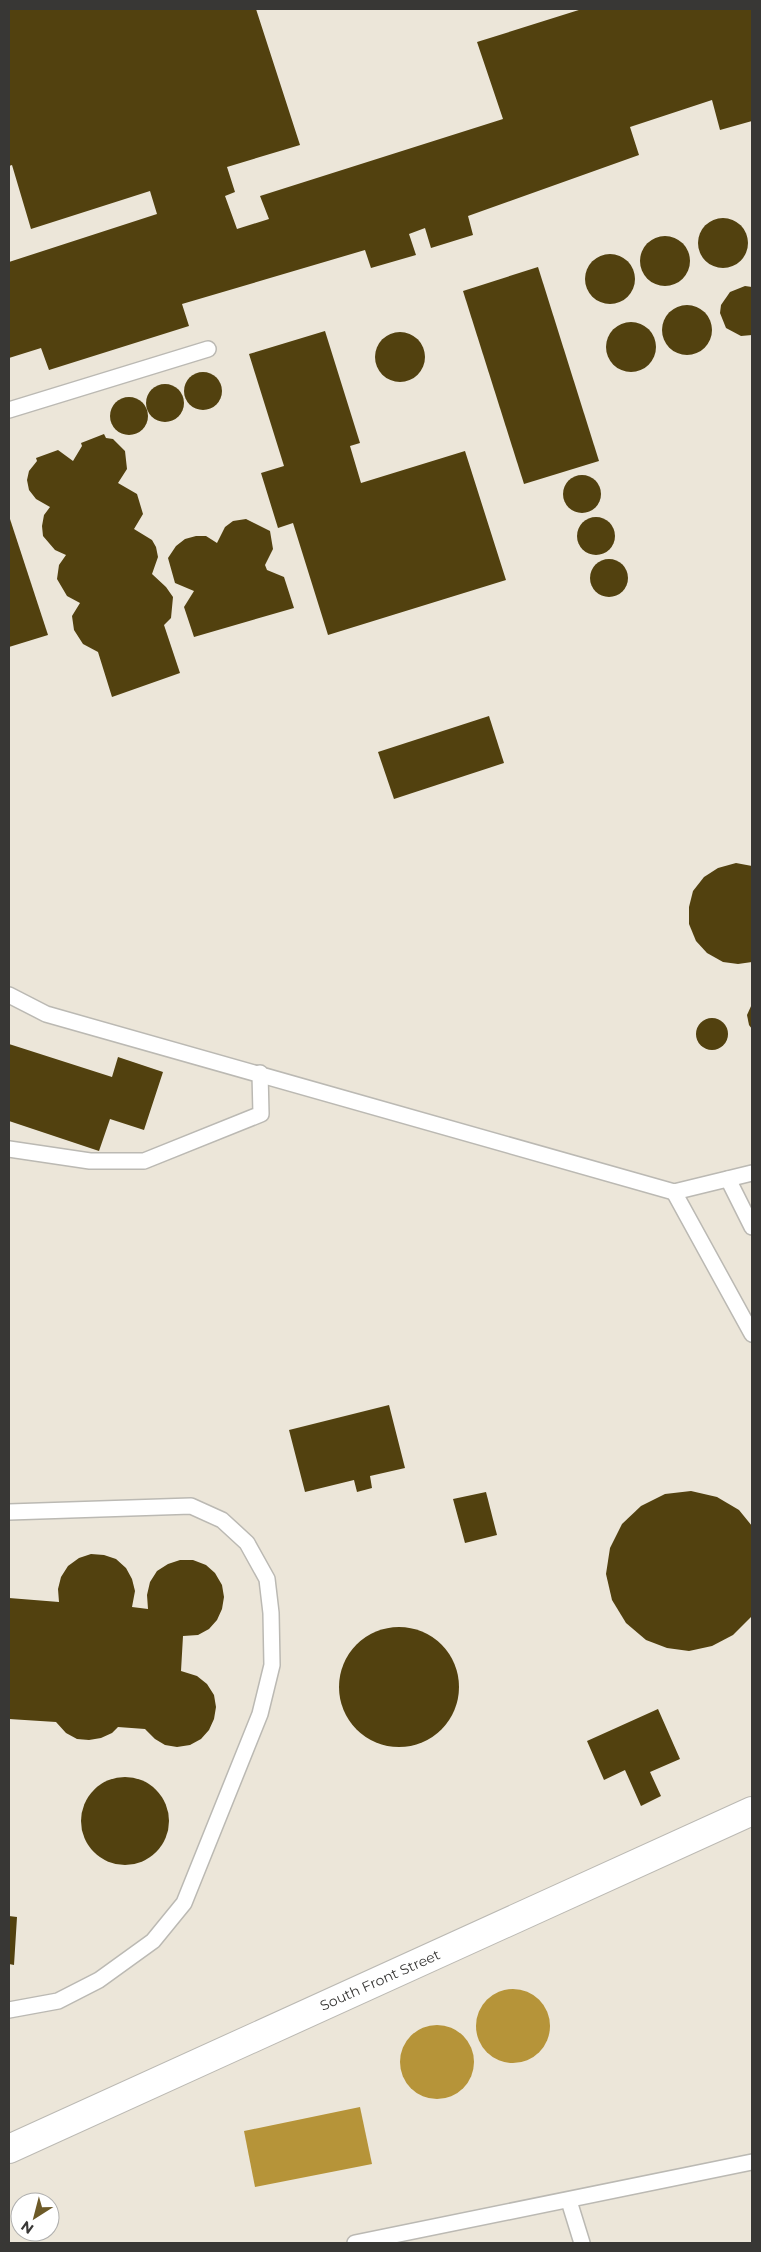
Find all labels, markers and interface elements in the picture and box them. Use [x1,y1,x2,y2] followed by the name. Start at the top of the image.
[317,1945,443,2015] street label: South Front Street
[10,2192,60,2242] north arrow
[17,2217,37,2238] text: N

